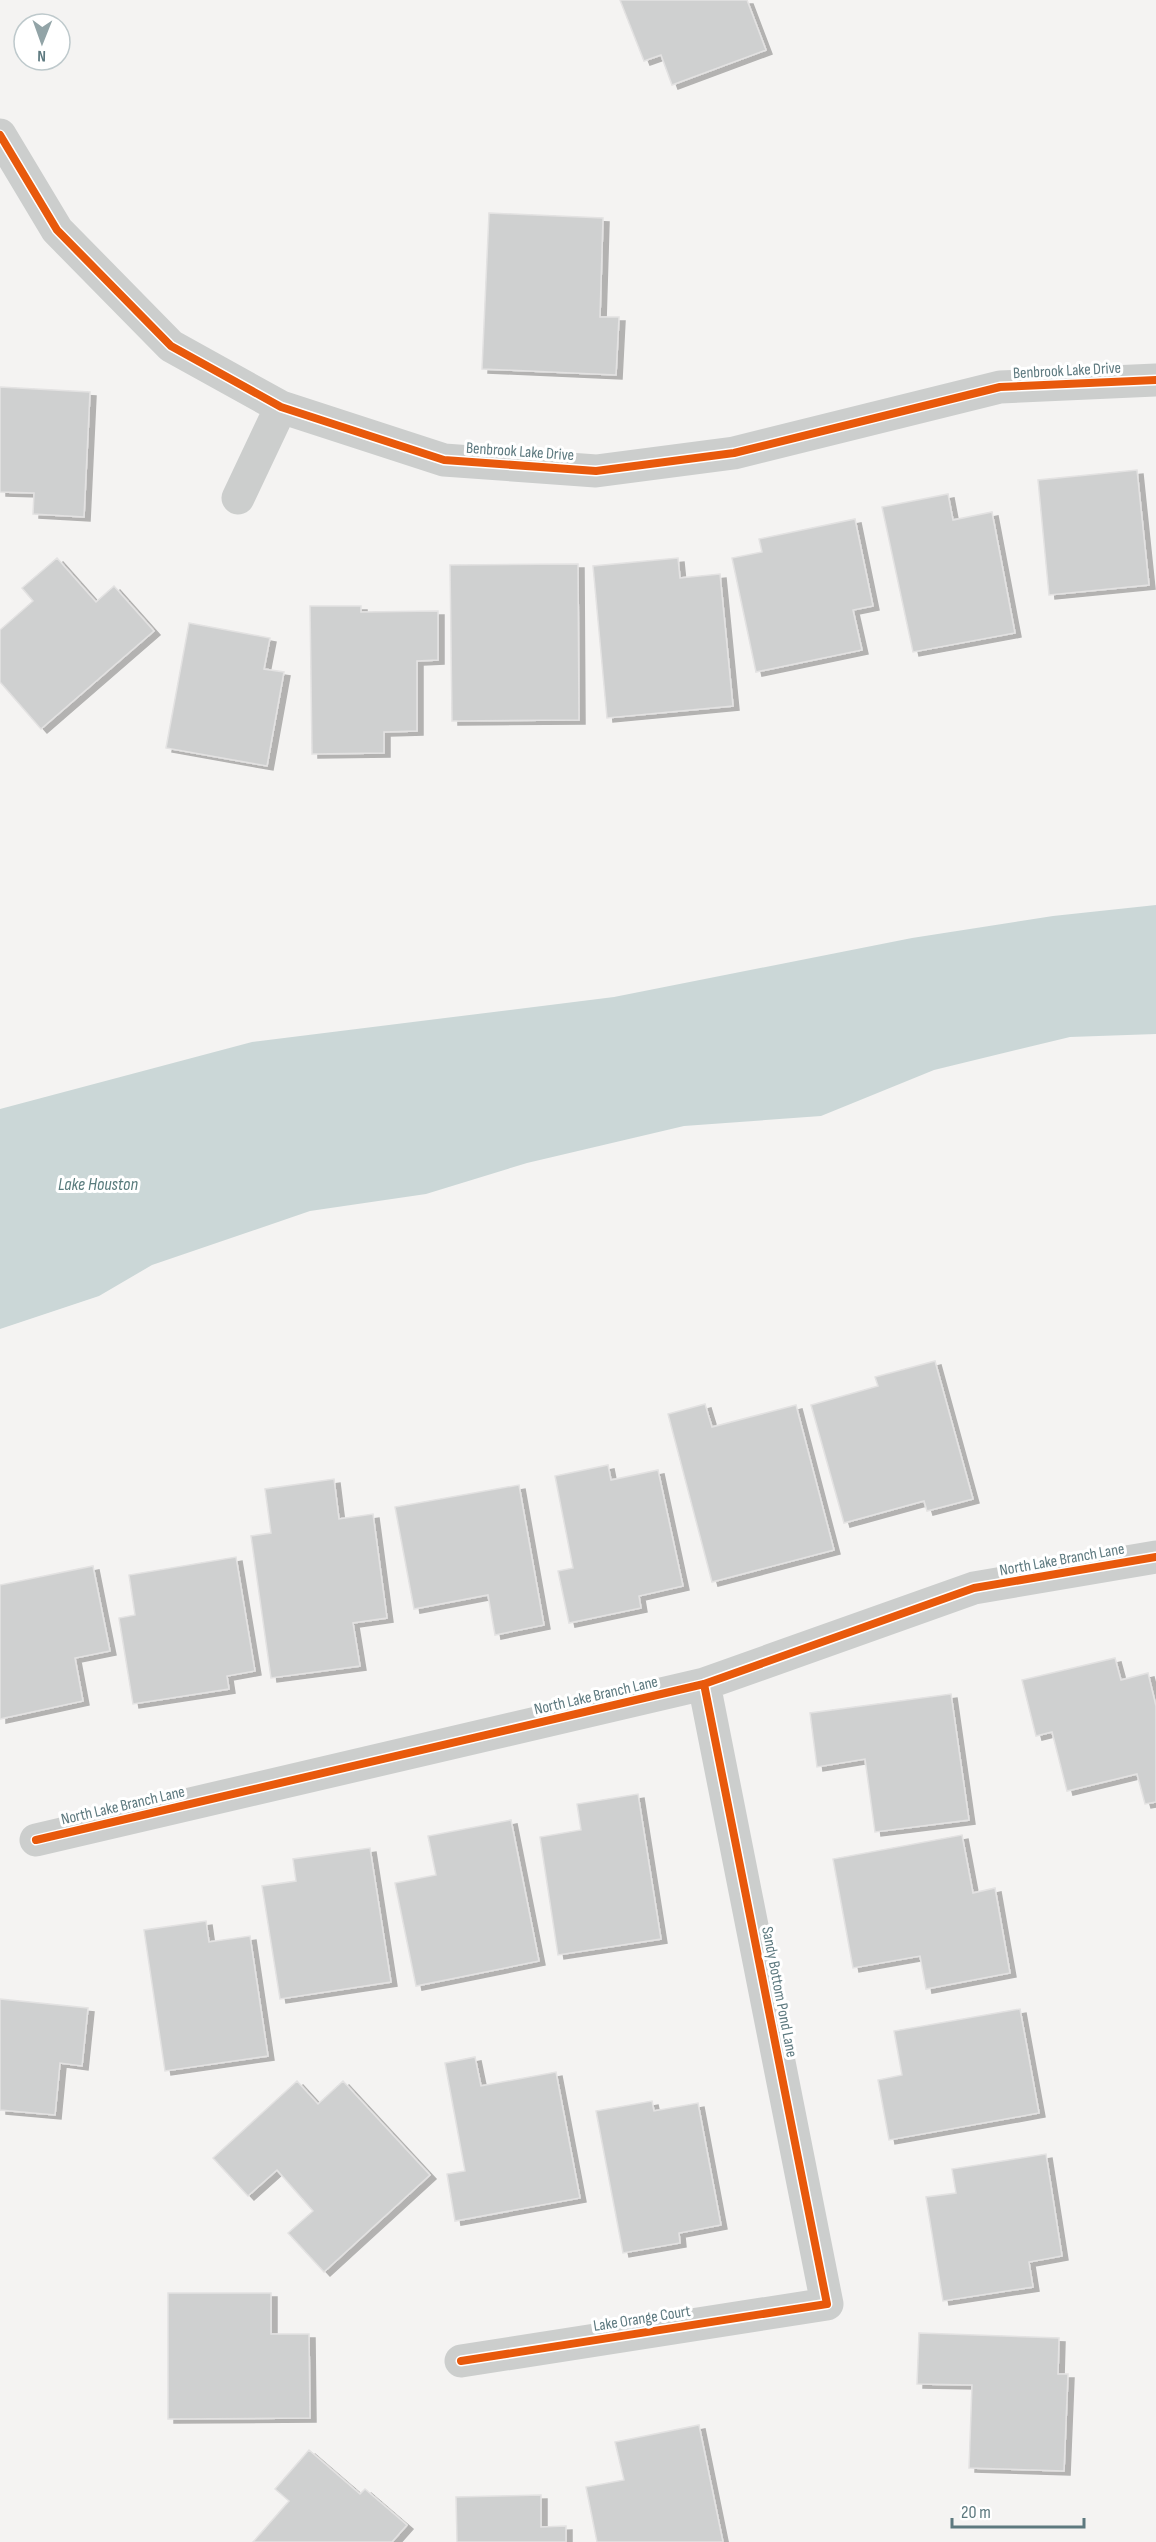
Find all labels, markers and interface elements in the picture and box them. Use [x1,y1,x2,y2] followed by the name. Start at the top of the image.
[12,12,72,72] north arrow
[37,46,46,65] text: N
[1012,359,1122,383] street label: Benbrook Lake Drive
[465,439,575,465] street label: Benbrook Lake Drive
[58,1174,138,1195] water label: Lake Houston
[998,1540,1126,1580] street label: North Lake Branch Lane
[532,1673,660,1719] street label: North Lake Branch Lane
[59,1783,187,1829] street label: North Lake Branch Lane
[757,1925,801,2059] street label: Sandy Bottom Pond Lane
[592,2302,692,2336] street label: Lake Orange Court
[952,2491,1084,2529] scale bar
[961,2502,991,2523] text: 20 m

